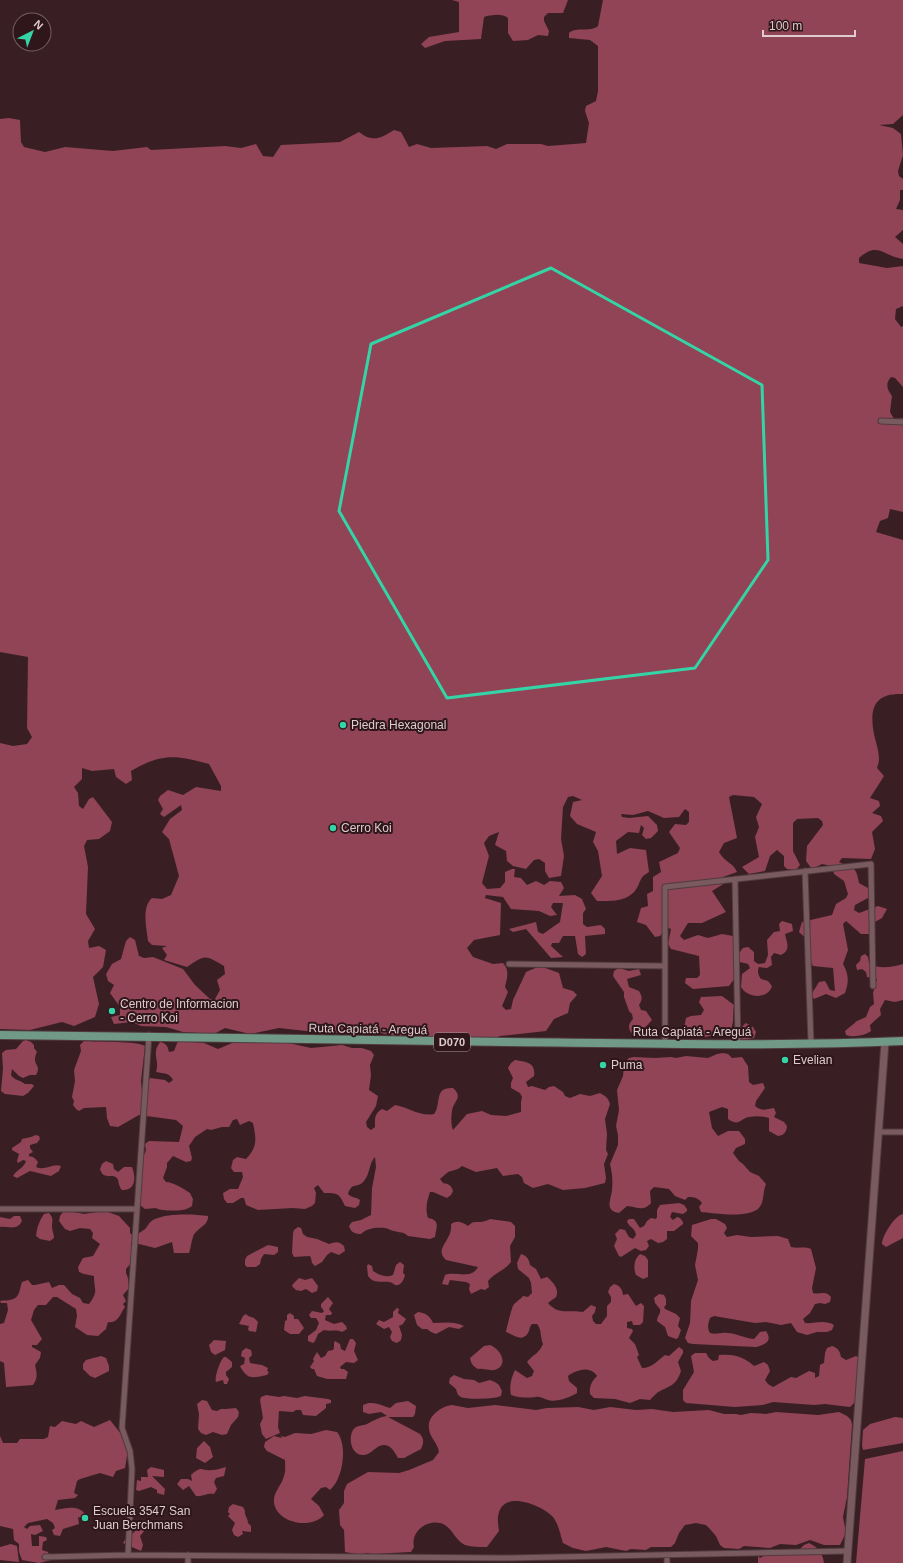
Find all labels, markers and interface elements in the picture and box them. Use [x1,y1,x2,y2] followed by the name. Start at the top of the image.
[12,12,52,52] north arrow
[763,12,855,38] scale bar
[32,17,46,32] text: N
[769,19,802,33] text: 100 m
[351,718,446,732] place label: Piedra Hexagonal
[338,720,348,730] marker: Piedra Hexagonal
[341,821,392,835] place label: Cerro Koi
[328,823,338,833] marker: Cerro Koi
[120,997,239,1025] place label: Centro de Informacion - Cerro Koi
[107,1006,117,1016] marker: Centro de Informacion - Cerro Koi
[309,1021,428,1037] street label: Ruta Capiatá - Areguá
[633,1025,752,1039] street label: Ruta Capiatá - Areguá
[434,1033,470,1051] road number: D070
[793,1053,832,1067] place label: Evelian
[780,1055,790,1065] marker: Evelian
[611,1058,643,1072] place label: Puma
[598,1060,608,1070] marker: Puma
[93,1504,190,1532] place label: Escuela 3547 San Juan Berchmans
[80,1513,90,1523] marker: Escuela 3547 San Juan Berchmans

